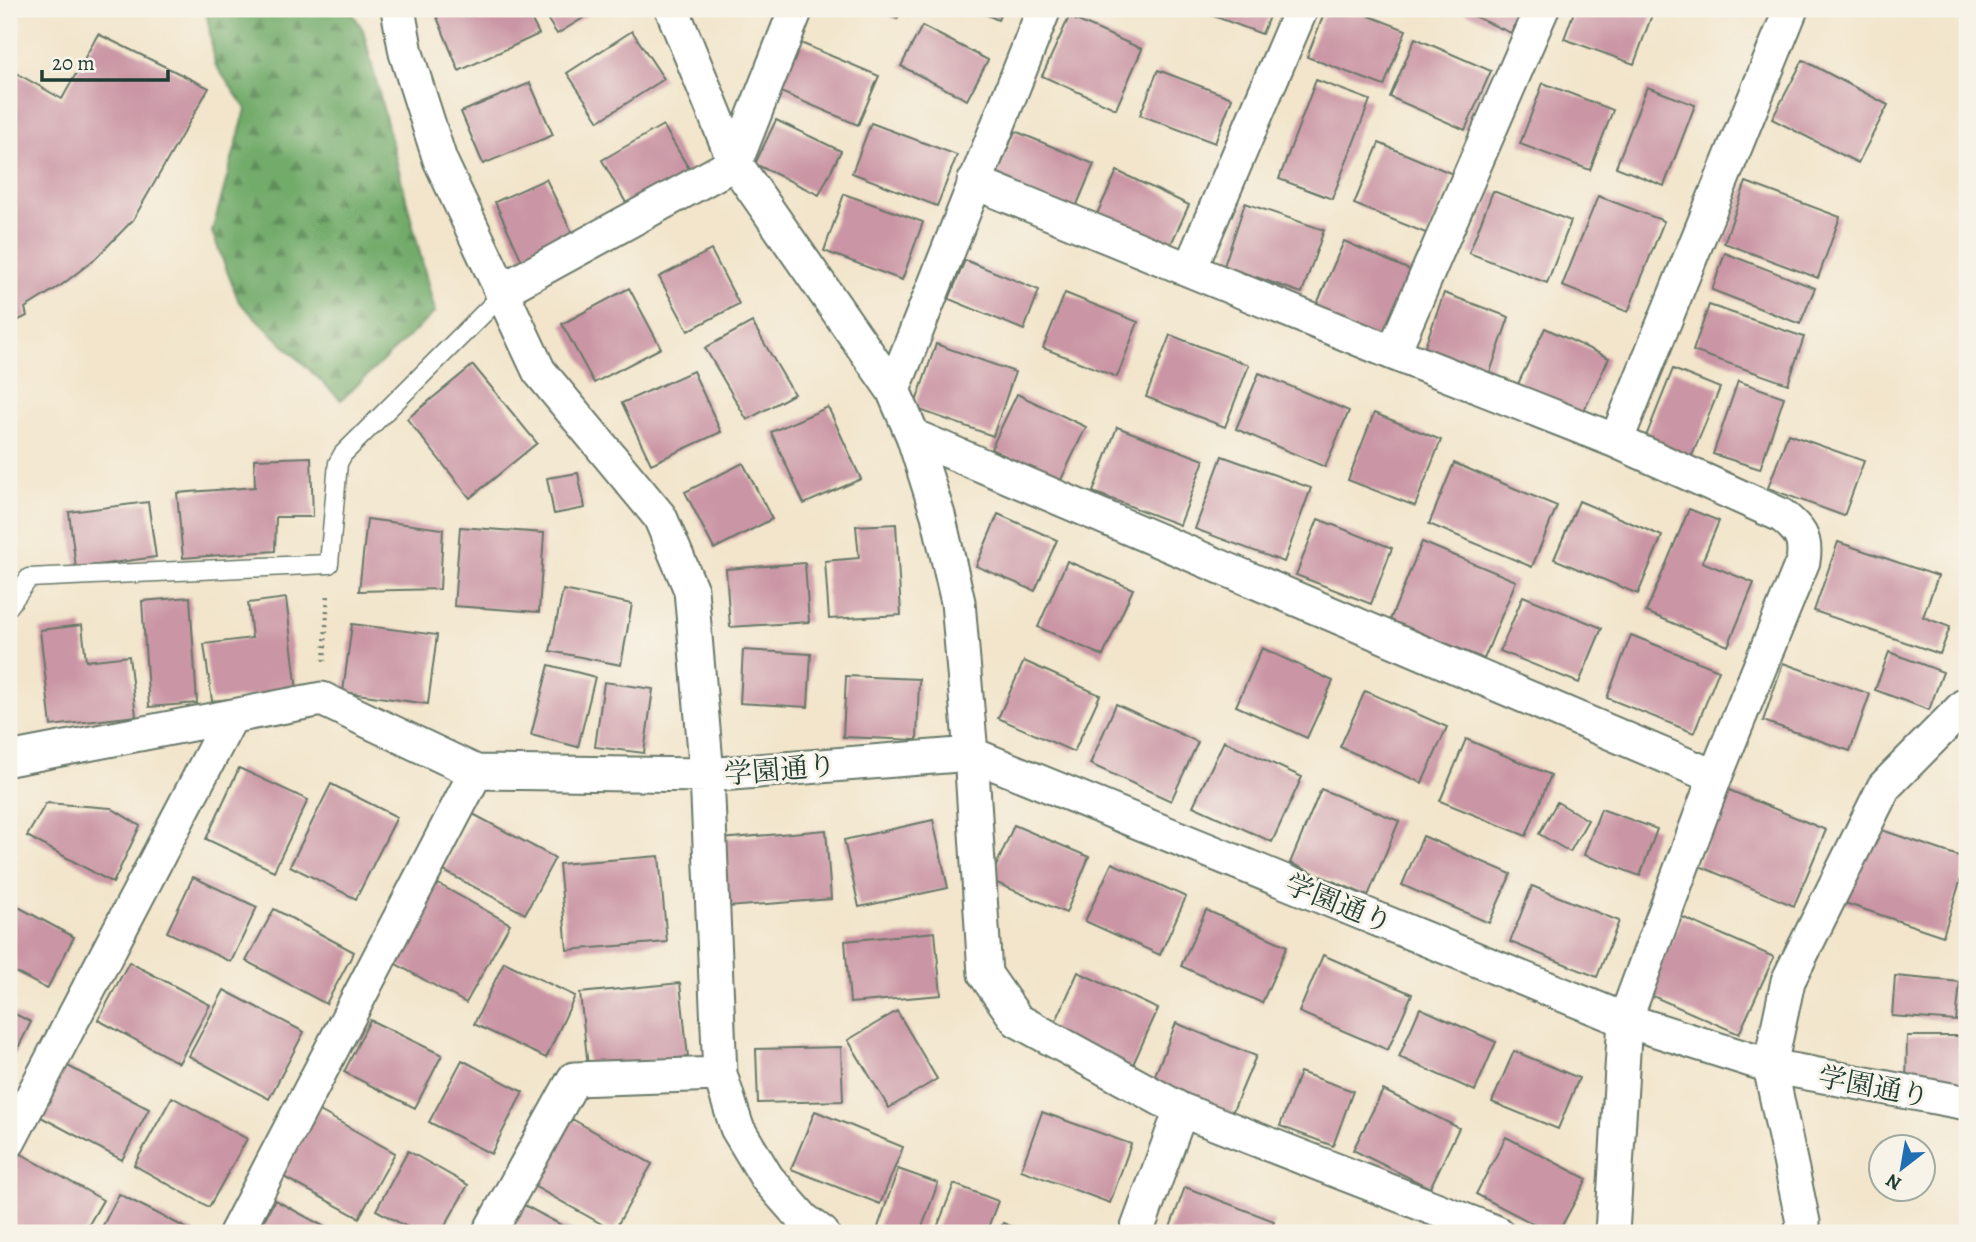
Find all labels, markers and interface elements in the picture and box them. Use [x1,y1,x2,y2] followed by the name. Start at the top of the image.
[42,38,168,82] scale bar
[52,49,95,77] text: 20 m
[723,746,838,794] street label: 学園通り
[1280,865,1398,943] street label: 学園通り
[1815,1058,1932,1116] street label: 学園通り
[1868,1134,1938,1204] north arrow
[1881,1167,1906,1196] text: N

